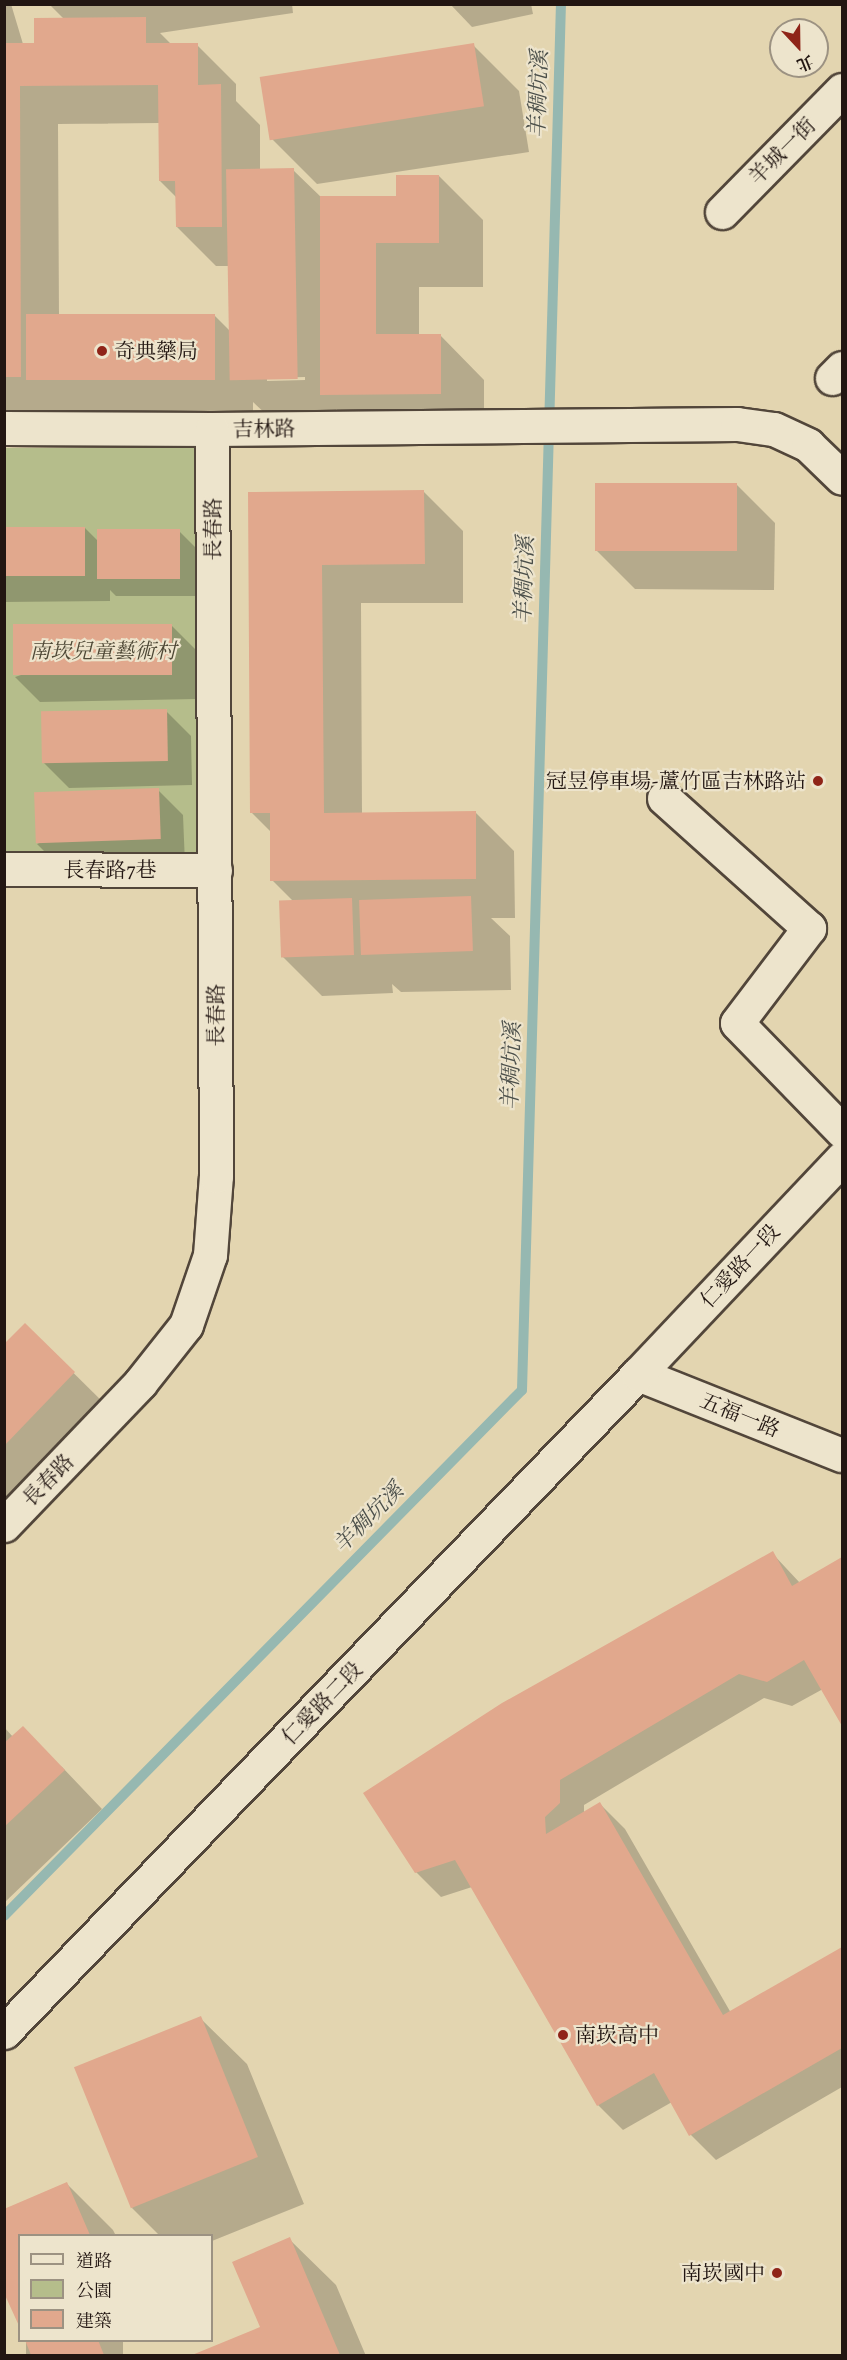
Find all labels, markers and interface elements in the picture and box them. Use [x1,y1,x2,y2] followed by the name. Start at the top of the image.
[769,18,829,78] north arrow
[524,50,554,138] water label: 羊稠坑溪
[793,50,817,76] text: 北
[743,112,821,190] street label: 羊城一街
[114,338,198,364] place label: 奇典藥局
[95,344,109,358] marker: 奇典藥局
[232,416,296,442] street label: 吉林路
[200,498,226,560] street label: 長春路
[510,536,540,624] water label: 羊稠坑溪
[30,638,176,664] park label: 南崁兒童藝術村
[546,768,806,794] place label: 冠昱停車場-蘆竹區吉林路站
[811,774,825,788] marker: 冠昱停車場-蘆竹區吉林路站
[64,857,156,883] street label: 長春路7巷
[203,984,229,1046] street label: 長春路
[497,1022,527,1110] water label: 羊稠坑溪
[695,1219,785,1313] street label: 仁愛路一段
[696,1388,784,1442] street label: 五福一路
[17,1449,79,1511] street label: 長春路
[329,1478,409,1558] water label: 羊稠坑溪
[276,1656,368,1750] street label: 仁愛路二段
[575,2022,659,2048] place label: 南崁高中
[556,2028,570,2042] marker: 南崁高中
[18,2234,213,2342] legend
[76,2249,112,2273] text: 道路
[681,2260,765,2286] place label: 南崁國中
[770,2266,784,2280] marker: 南崁國中
[76,2279,112,2303] text: 公園
[76,2309,112,2333] text: 建築

